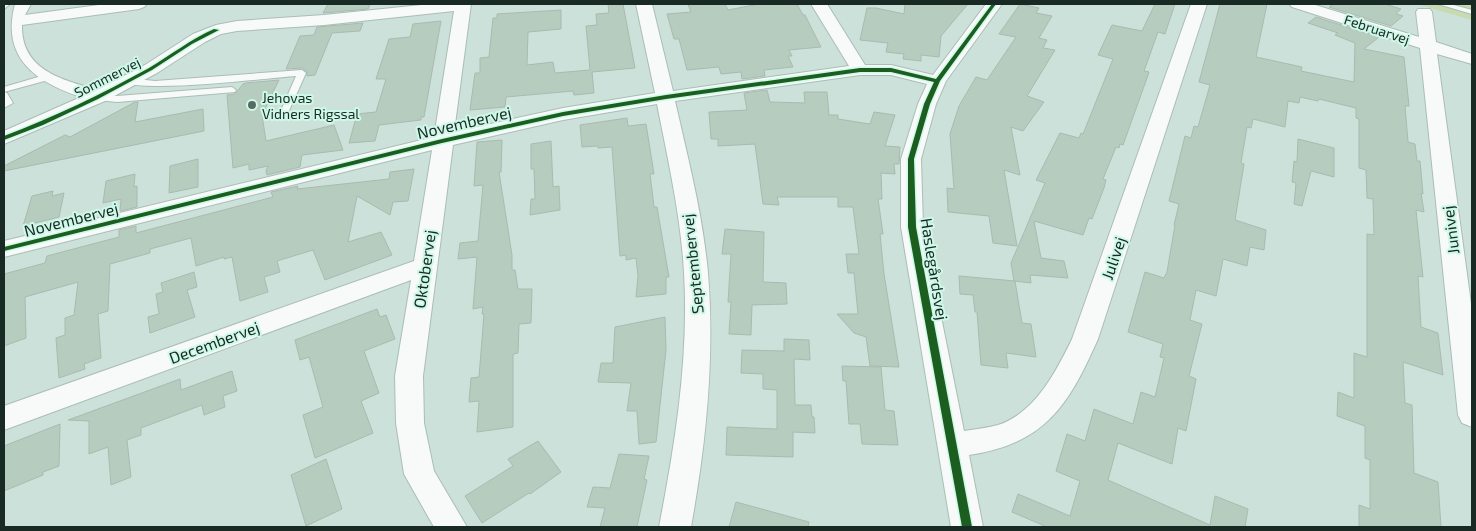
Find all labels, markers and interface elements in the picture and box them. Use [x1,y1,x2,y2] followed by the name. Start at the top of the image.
[1342,10,1412,48] street label: Februarvej
[71,53,143,101] street label: Sommervej
[262,89,360,122] place label: Jehovas Vidners Rigssal
[246,99,258,111] marker: Jehovas Vidners Rigssal
[415,102,513,143] street label: Novembervej
[22,198,120,241] street label: Novembervej
[1438,204,1463,255] street label: Junivej
[677,213,708,315] street label: Septembervej
[917,217,952,322] street label: Haslegårdsvej
[409,229,440,310] street label: Oktobervej
[1097,234,1130,282] street label: Julivej
[166,317,262,368] street label: Decembervej

